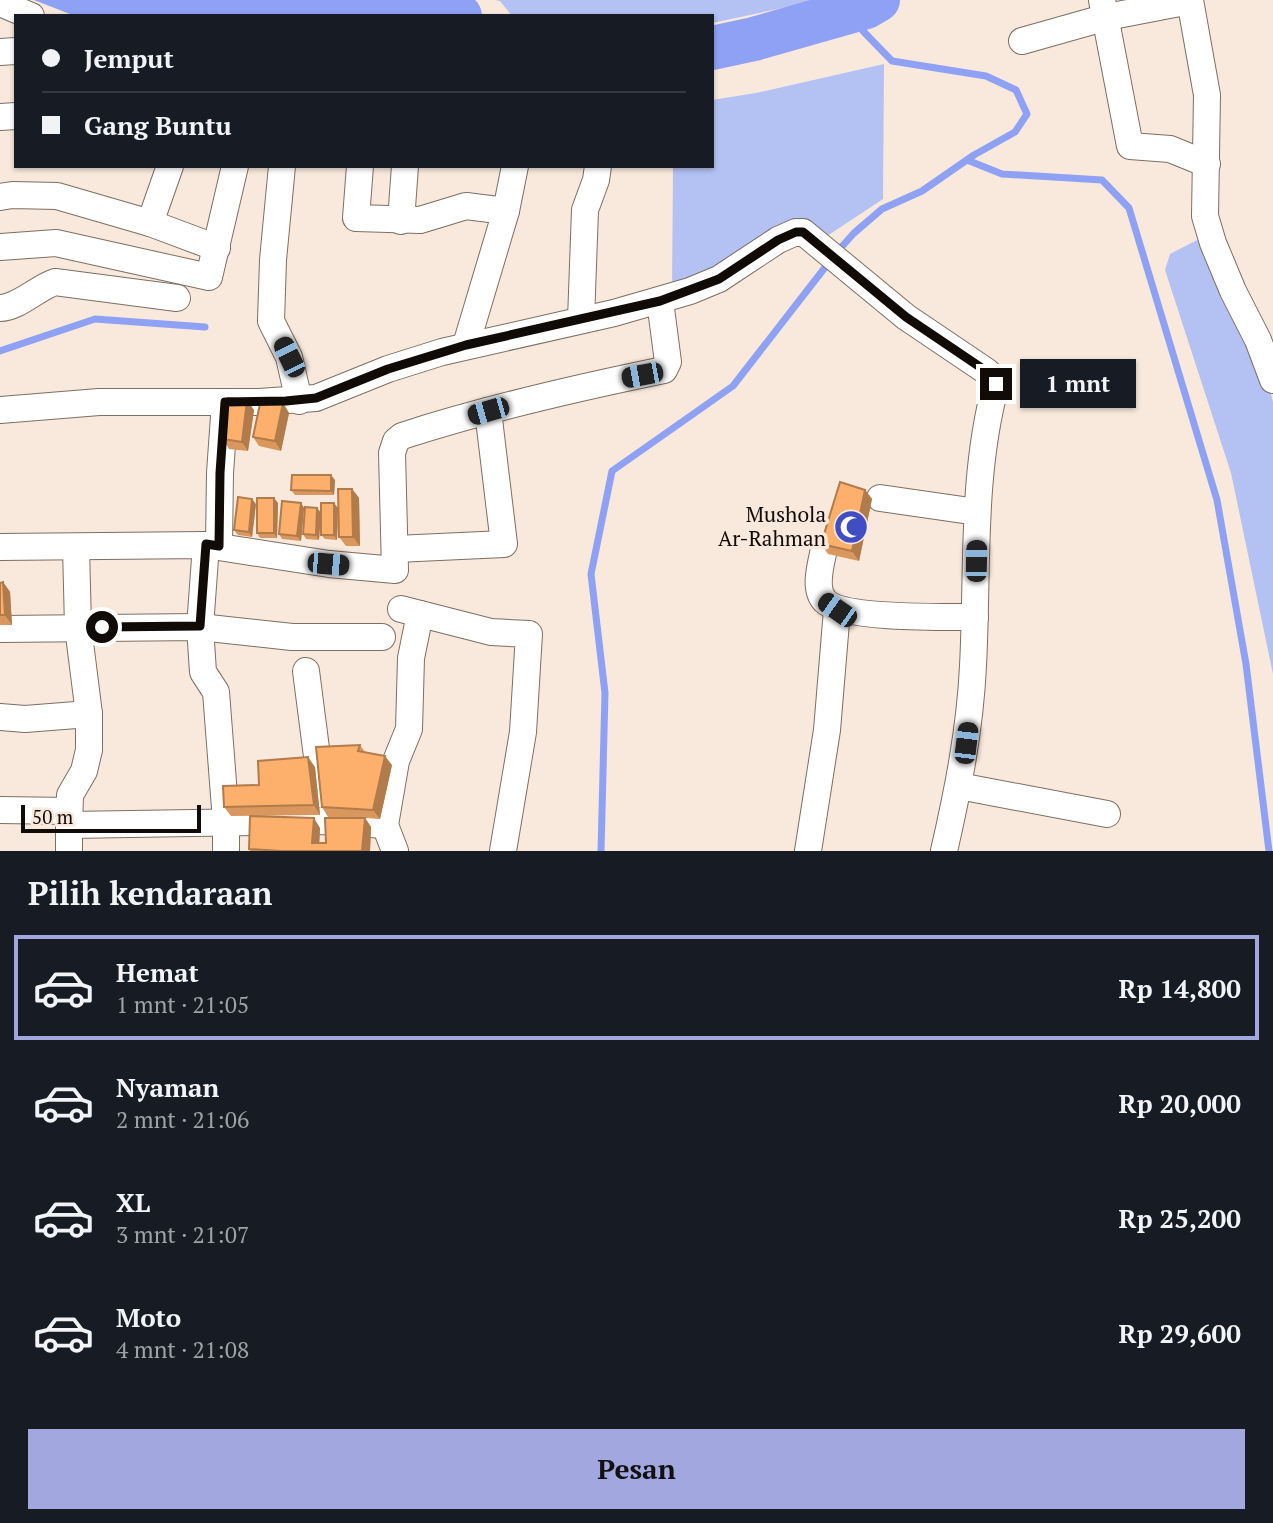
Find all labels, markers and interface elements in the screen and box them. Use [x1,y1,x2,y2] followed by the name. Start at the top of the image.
[84,41,174,75] text: Jemput
[84,108,232,142] text: Gang Buntu
[271,334,308,380] car
[1020,360,1136,408] callout: 1 mnt
[620,361,665,389] car
[980,368,1012,400] route end
[1046,368,1110,399] text: 1 mnt
[465,395,512,427] car
[718,500,827,552] place label: Mushola Ar-Rahman
[832,508,870,546] mosque icon: Mushola Ar-Rahman
[966,540,987,582] car
[307,552,350,576] car
[814,589,861,631] car
[86,611,118,643] route start
[954,721,979,765] car
[21,802,201,834] scale bar
[32,804,73,829] text: 50 m
[28,872,272,914] text: Pilih kendaraan
[116,955,199,989] text: Hemat
[32,956,95,1019] icon: car
[1119,971,1241,1005] text: Rp 14,800
[116,989,249,1020] text: 1 mnt · 21:05
[116,1070,219,1104] text: Nyaman
[32,1071,95,1134] icon: car
[1119,1086,1241,1120] text: Rp 20,000
[116,1104,249,1135] text: 2 mnt · 21:06
[116,1185,150,1219] text: XL
[32,1186,95,1249] icon: car
[1119,1201,1241,1235] text: Rp 25,200
[116,1219,249,1250] text: 3 mnt · 21:07
[116,1300,181,1334] text: Moto
[32,1301,95,1364] icon: car
[1119,1316,1241,1350] text: Rp 29,600
[116,1334,249,1365] text: 4 mnt · 21:08
[28,1429,1245,1509] button: Pesan

